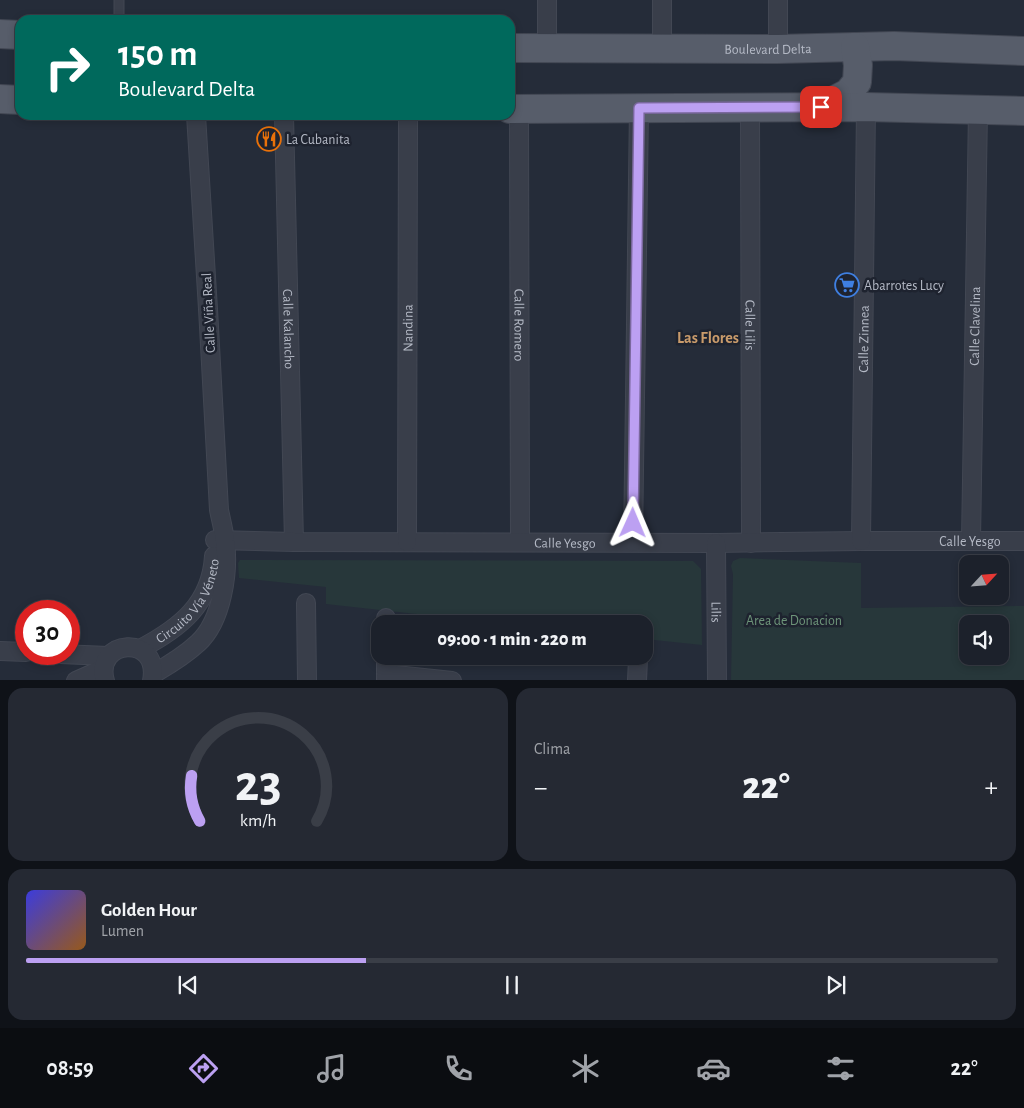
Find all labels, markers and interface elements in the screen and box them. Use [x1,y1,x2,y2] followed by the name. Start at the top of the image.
[35,35,100,100] icon: right
[118,37,198,72] text: 150 m
[724,42,812,57] street label: Boulevard Delta
[118,78,255,100] text: Boulevard Delta
[800,86,842,128] pin
[807,93,835,121] icon: arrive
[256,126,282,152] restaurant icon: La Cubanita
[286,133,350,147] place label: La Cubanita
[200,272,218,353] street label: Calle Viña Real
[834,272,860,298] supermarket icon: Abarrotes Lucy
[864,279,944,293] place label: Abarrotes Lucy
[968,286,983,366] street label: Calle Clavelina
[280,289,296,369] street label: Calle Kalancho
[511,289,526,361] street label: Calle Romero
[742,300,757,350] street label: Calle Lilis
[401,304,416,352] street label: Nandina
[857,305,872,373] street label: Calle Zinnea
[677,330,739,346] district label: Las Flores
[606,496,658,548] position arrow
[939,535,1001,549] street label: Calle Yesgo
[534,537,596,551] street label: Calle Yesgo
[959,555,1009,605] north arrow
[959,555,1009,665] map controls
[154,558,222,646] street label: Circuito Vía Véneto
[15,600,80,665] speed limit sign: 30
[708,601,723,623] street label: Lilis
[746,614,842,628] park label: Area de Donacion
[959,615,1009,665] button: sound
[437,630,587,649] text: 09:00 · 1 min · 220 m
[534,741,570,757] text: Clima
[235,758,281,810] text: 23
[742,768,790,806] text: 22°
[534,774,547,802] text: −
[985,774,998,802] text: +
[240,812,276,830] text: km/h
[101,901,197,920] text: Golden Hour
[101,923,144,939] text: Lumen
[174,971,202,999] icon: previous
[498,971,526,999] icon: pause
[822,971,850,999] icon: next
[186,1051,221,1086] icon: directions
[314,1051,349,1086] icon: music
[441,1051,476,1086] icon: phone
[568,1051,603,1086] icon: climate
[696,1051,731,1086] icon: car
[823,1051,858,1086] icon: filters
[46,1057,94,1079] text: 08:59
[951,1057,978,1079] text: 22°

